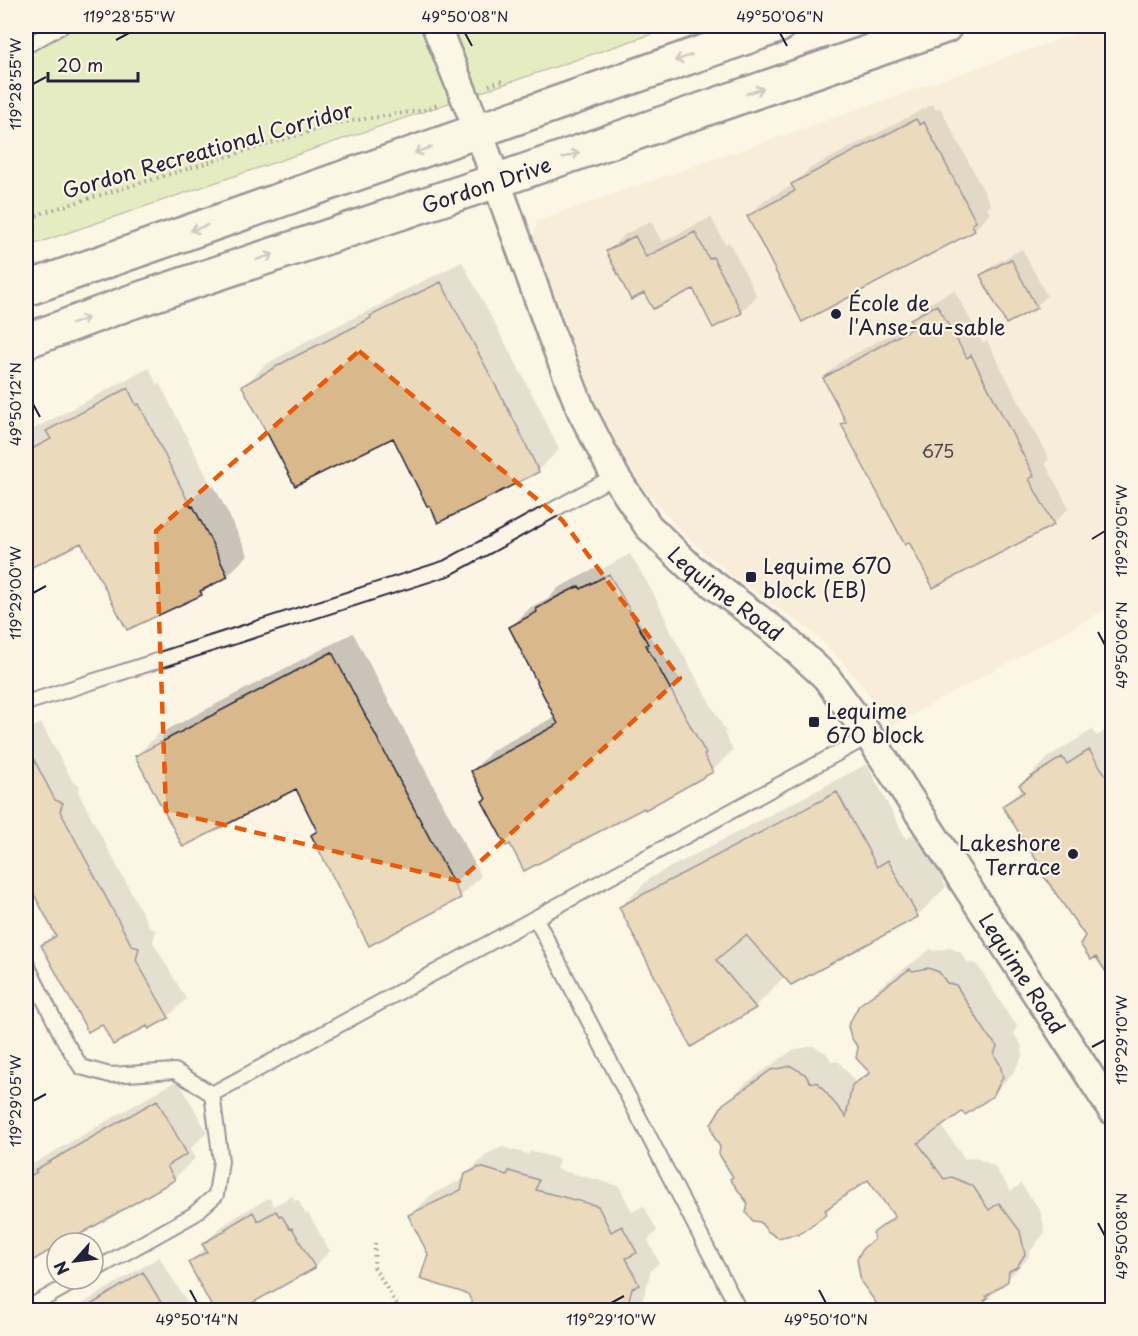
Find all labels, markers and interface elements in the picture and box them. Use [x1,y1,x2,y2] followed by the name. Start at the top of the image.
[83,4,176,27] text: 119°28'55"W
[422,4,508,27] text: 49°50'08"N
[736,4,824,27] text: 49°50'06"N
[3,37,26,130] text: 119°28'55"W
[48,45,138,83] scale bar
[57,51,103,78] text: 20 m
[674,54,693,65] one-way arrow
[745,84,764,95] one-way arrow
[58,92,356,206] street label: Gordon Recreational Corridor
[414,145,433,156] one-way arrow
[417,147,555,221] street label: Gordon Drive
[561,148,580,159] one-way arrow
[190,224,209,235] one-way arrow
[255,251,274,262] one-way arrow
[848,286,1005,342] place label: École de l'Anse-au-sable
[829,307,843,321] marker: École de l'Anse-au-sable
[71,314,89,325] one-way arrow
[3,362,26,446] text: 49°50'12"N
[922,437,954,464] house number: 675
[1109,484,1132,577] text: 119°29'05"W
[661,538,791,648] street label: Lequime Road
[3,545,26,640] text: 119°29'00"W
[763,549,892,605] place label: Lequime 670 block (EB)
[744,570,758,584] marker: Lequime 670 block (EB)
[1109,601,1132,689] text: 49°50'06"N
[826,694,924,750] place label: Lequime 670 block
[807,715,821,729] marker: Lequime 670 block
[959,826,1061,882] place label: Lakeshore Terrace
[1066,847,1080,861] marker: Lakeshore Terrace
[972,906,1074,1040] street label: Lequime Road
[1109,994,1132,1085] text: 119°29'10"W
[3,1054,26,1147] text: 119°29'05"W
[1109,1193,1132,1279] text: 49°50'08"N
[45,1231,105,1291] north arrow
[47,1257,74,1280] text: N
[155,1307,239,1330] text: 49°50'14"N
[566,1307,657,1330] text: 119°29'10"W
[784,1307,868,1330] text: 49°50'10"N

